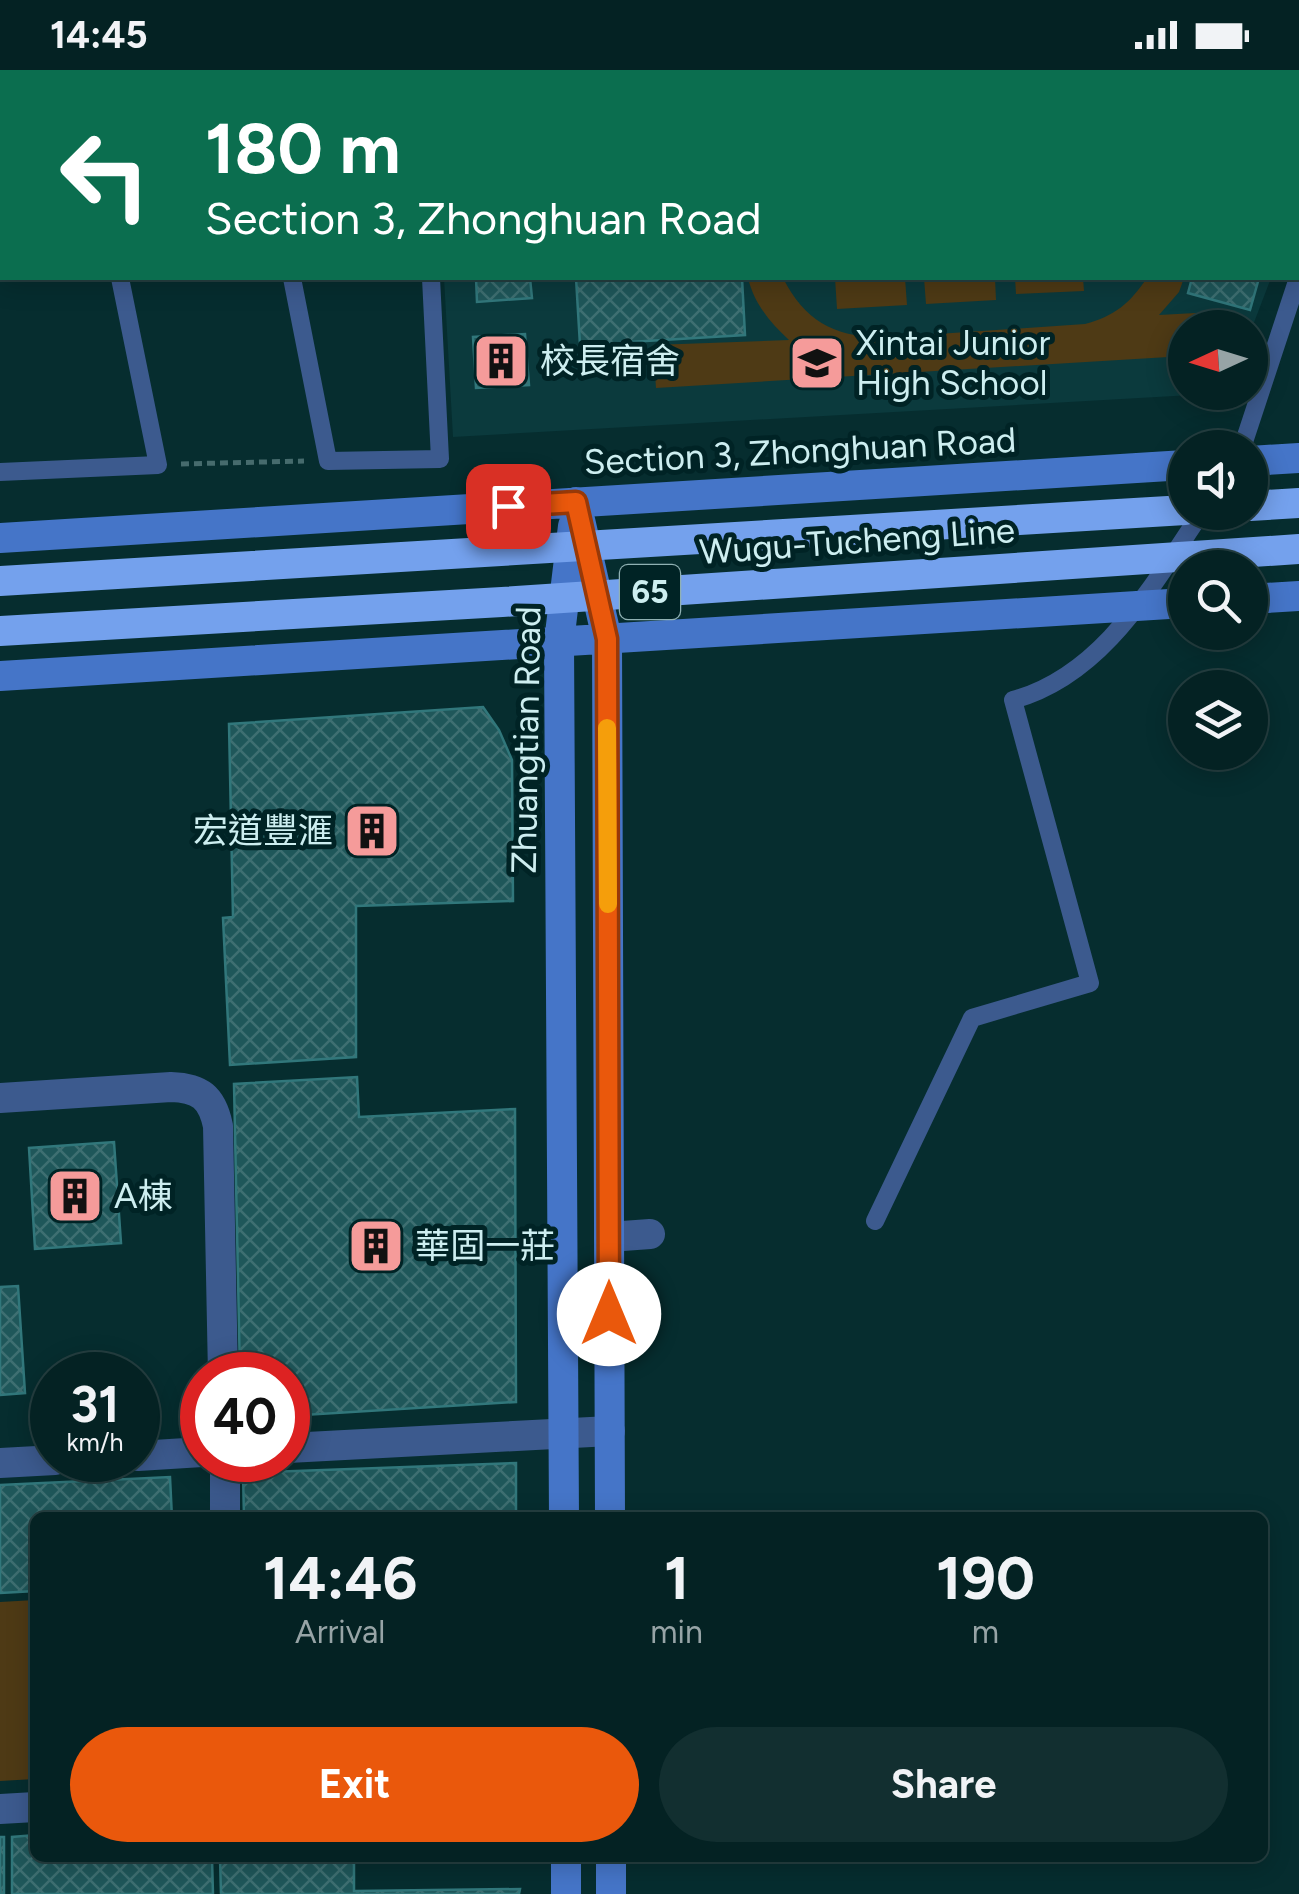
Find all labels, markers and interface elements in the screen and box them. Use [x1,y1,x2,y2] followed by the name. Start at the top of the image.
[50,12,148,58] text: 14:45
[205,106,400,191] text: 180 m
[40,110,170,240] icon: left
[205,191,762,245] text: Section 3, Zhonghuan Road
[1168,310,1268,410] north arrow
[1168,310,1268,770] map controls
[856,322,1050,404] place label: Xintai Junior High School
[471,331,531,391] building icon: 校長宿舍
[787,333,847,393] school or university icon: Xintai Junior High School
[540,340,680,382] place label: 校長宿舍
[583,419,1017,483] street label: Section 3, Zhonghuan Road
[1168,430,1268,530] button: sound
[466,464,551,549] pin
[481,479,536,534] icon: arrive
[698,509,1016,573] street label: Wugu-Tucheng Line
[1168,550,1268,650] button: search
[620,565,680,619] road number: 65
[503,606,549,874] street label: Zhuangtian Road
[1168,670,1268,770] button: layers
[342,801,402,861] building icon: 宏道豐滙
[193,810,333,852] place label: 宏道豐滙
[45,1166,105,1226] building icon: A棟
[114,1175,173,1217] place label: A棟
[346,1216,406,1276] building icon: 華固一莊
[415,1225,555,1267] place label: 華固一莊
[557,1262,661,1366] position arrow
[180,1352,310,1482] speed limit sign: 40
[71,1374,119,1435] text: 31
[66,1427,124,1457] text: km/h
[263,1542,417,1614] text: 14:46
[664,1542,689,1614] text: 1
[936,1542,1035,1614] text: 190
[295,1613,385,1651] text: Arrival
[650,1613,703,1651] text: min
[972,1613,999,1651] text: m
[70,1727,639,1842] button: Exit
[659,1727,1228,1842] button: Share

